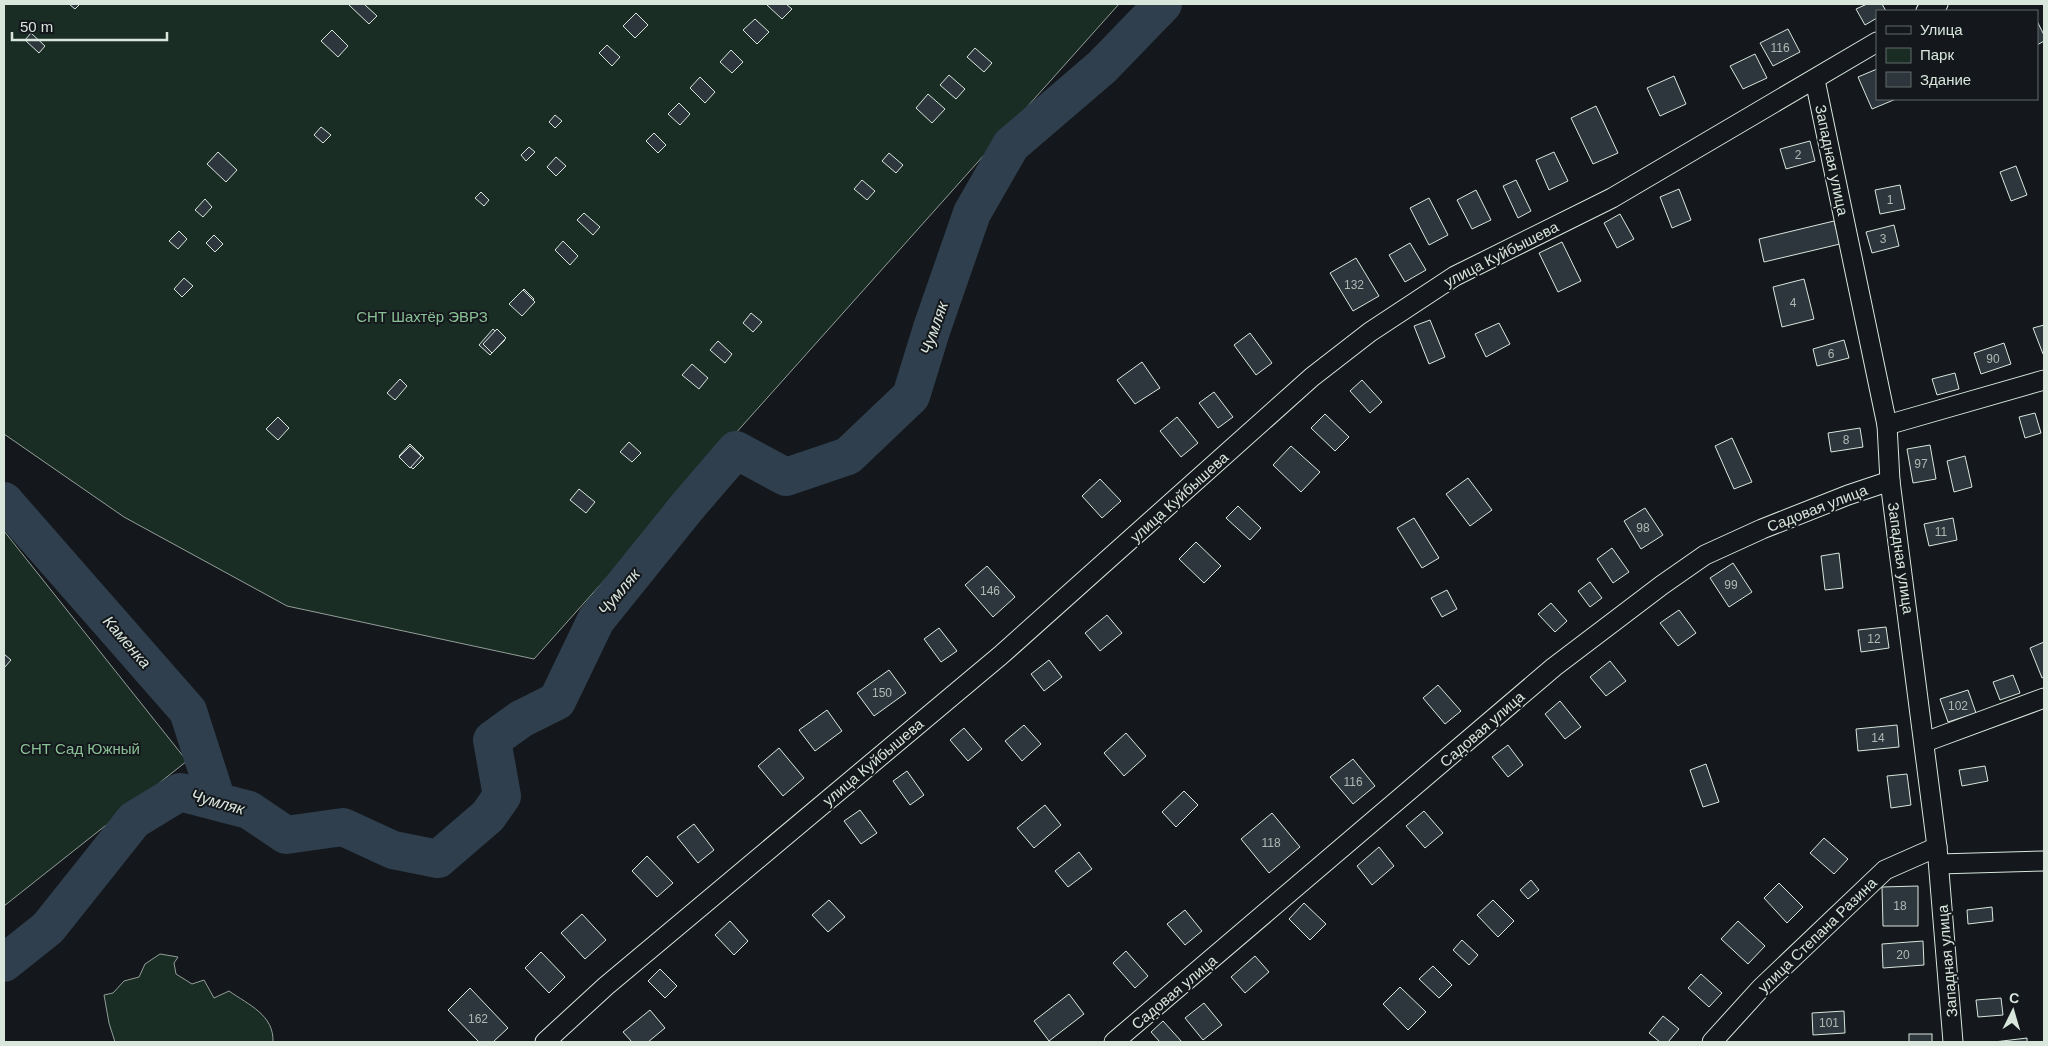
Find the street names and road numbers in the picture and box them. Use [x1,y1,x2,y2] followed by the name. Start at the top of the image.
[1812,103,1852,218] street label: Западная улица
[1441,218,1562,290] street label: улица Куйбышева
[1127,448,1232,545] street label: улица Куйбышева
[1764,481,1870,535] street label: Садовая улица
[1885,501,1917,616] street label: Западная улица
[1436,687,1528,770] street label: Садовая улица
[819,715,927,809] street label: улица Куйбышева
[1754,874,1880,996] street label: улица Степана Разина
[1934,903,1960,1018] street label: Западная улица
[1128,951,1221,1033] street label: Садовая улица

